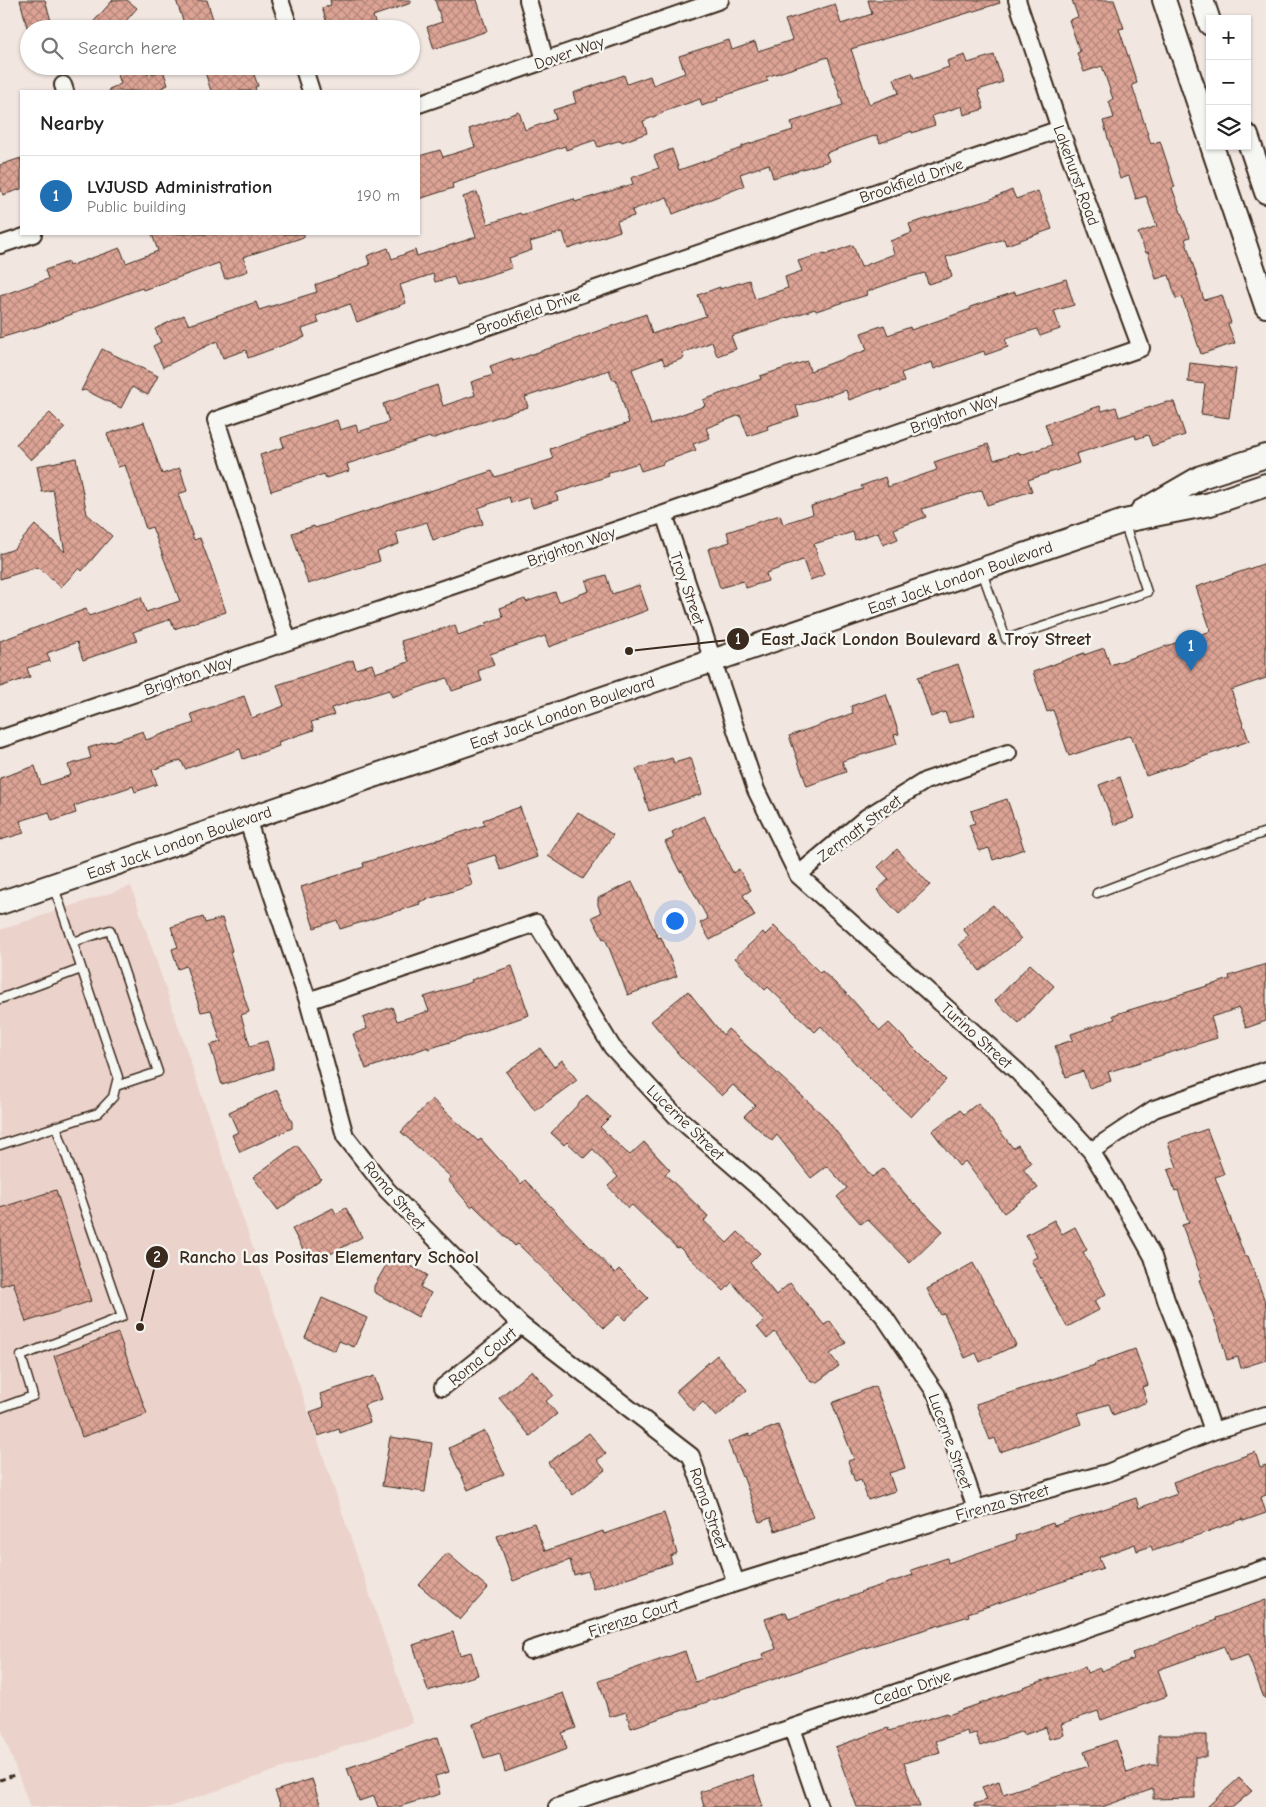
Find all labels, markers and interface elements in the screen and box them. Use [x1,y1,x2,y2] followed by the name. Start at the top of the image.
[1206,15,1251,150] map controls
[1206,15,1251,60] button: +
[20,20,420,75] search box
[532,32,607,73] street label: Dover Way
[38,34,66,62] icon: search
[78,37,177,59] text: Search here
[1206,60,1251,105] button: −
[1206,105,1251,150] button: layers
[40,111,104,135] text: Nearby
[1050,123,1103,228] street label: Lakehurst Road
[857,155,966,207] street label: Brookfield Drive
[87,176,272,198] text: LVJUSD Administration
[53,187,59,205] text: 1
[357,187,400,205] text: 190 m
[87,198,186,216] text: Public building
[474,287,583,339] street label: Brookfield Drive
[908,390,1002,437] street label: Brighton Way
[525,523,619,570] street label: Brighton Way
[866,538,1055,618] street label: East Jack London Boulevard
[666,550,708,627] street label: Troy Street
[726,622,1101,655] callout: East Jack London Boulevard & Troy Street
[761,629,1092,650] text: East Jack London Boulevard & Troy Street
[735,630,741,648] text: 1
[1175,630,1207,671] pin: 1
[142,652,236,699] street label: Brighton Way
[468,673,657,753] street label: East Jack London Boulevard
[814,791,905,866] street label: Zermatt Street
[85,803,274,883] street label: East Jack London Boulevard
[662,908,688,934] your location
[937,999,1016,1073] street label: Turino Street
[643,1081,728,1164] street label: Lucerne Street
[360,1158,429,1234] street label: Roma Street
[144,1241,489,1274] callout: Rancho Las Positas Elementary School
[179,1247,479,1268] text: Rancho Las Positas Elementary School
[153,1248,161,1266] text: 2
[445,1324,520,1390] street label: Roma Court
[924,1391,976,1492] street label: Lucerne Street
[686,1465,730,1552] street label: Roma Street
[954,1481,1051,1525] street label: Firenza Street
[586,1595,681,1641] street label: Firenza Court
[871,1666,953,1710] street label: Cedar Drive

